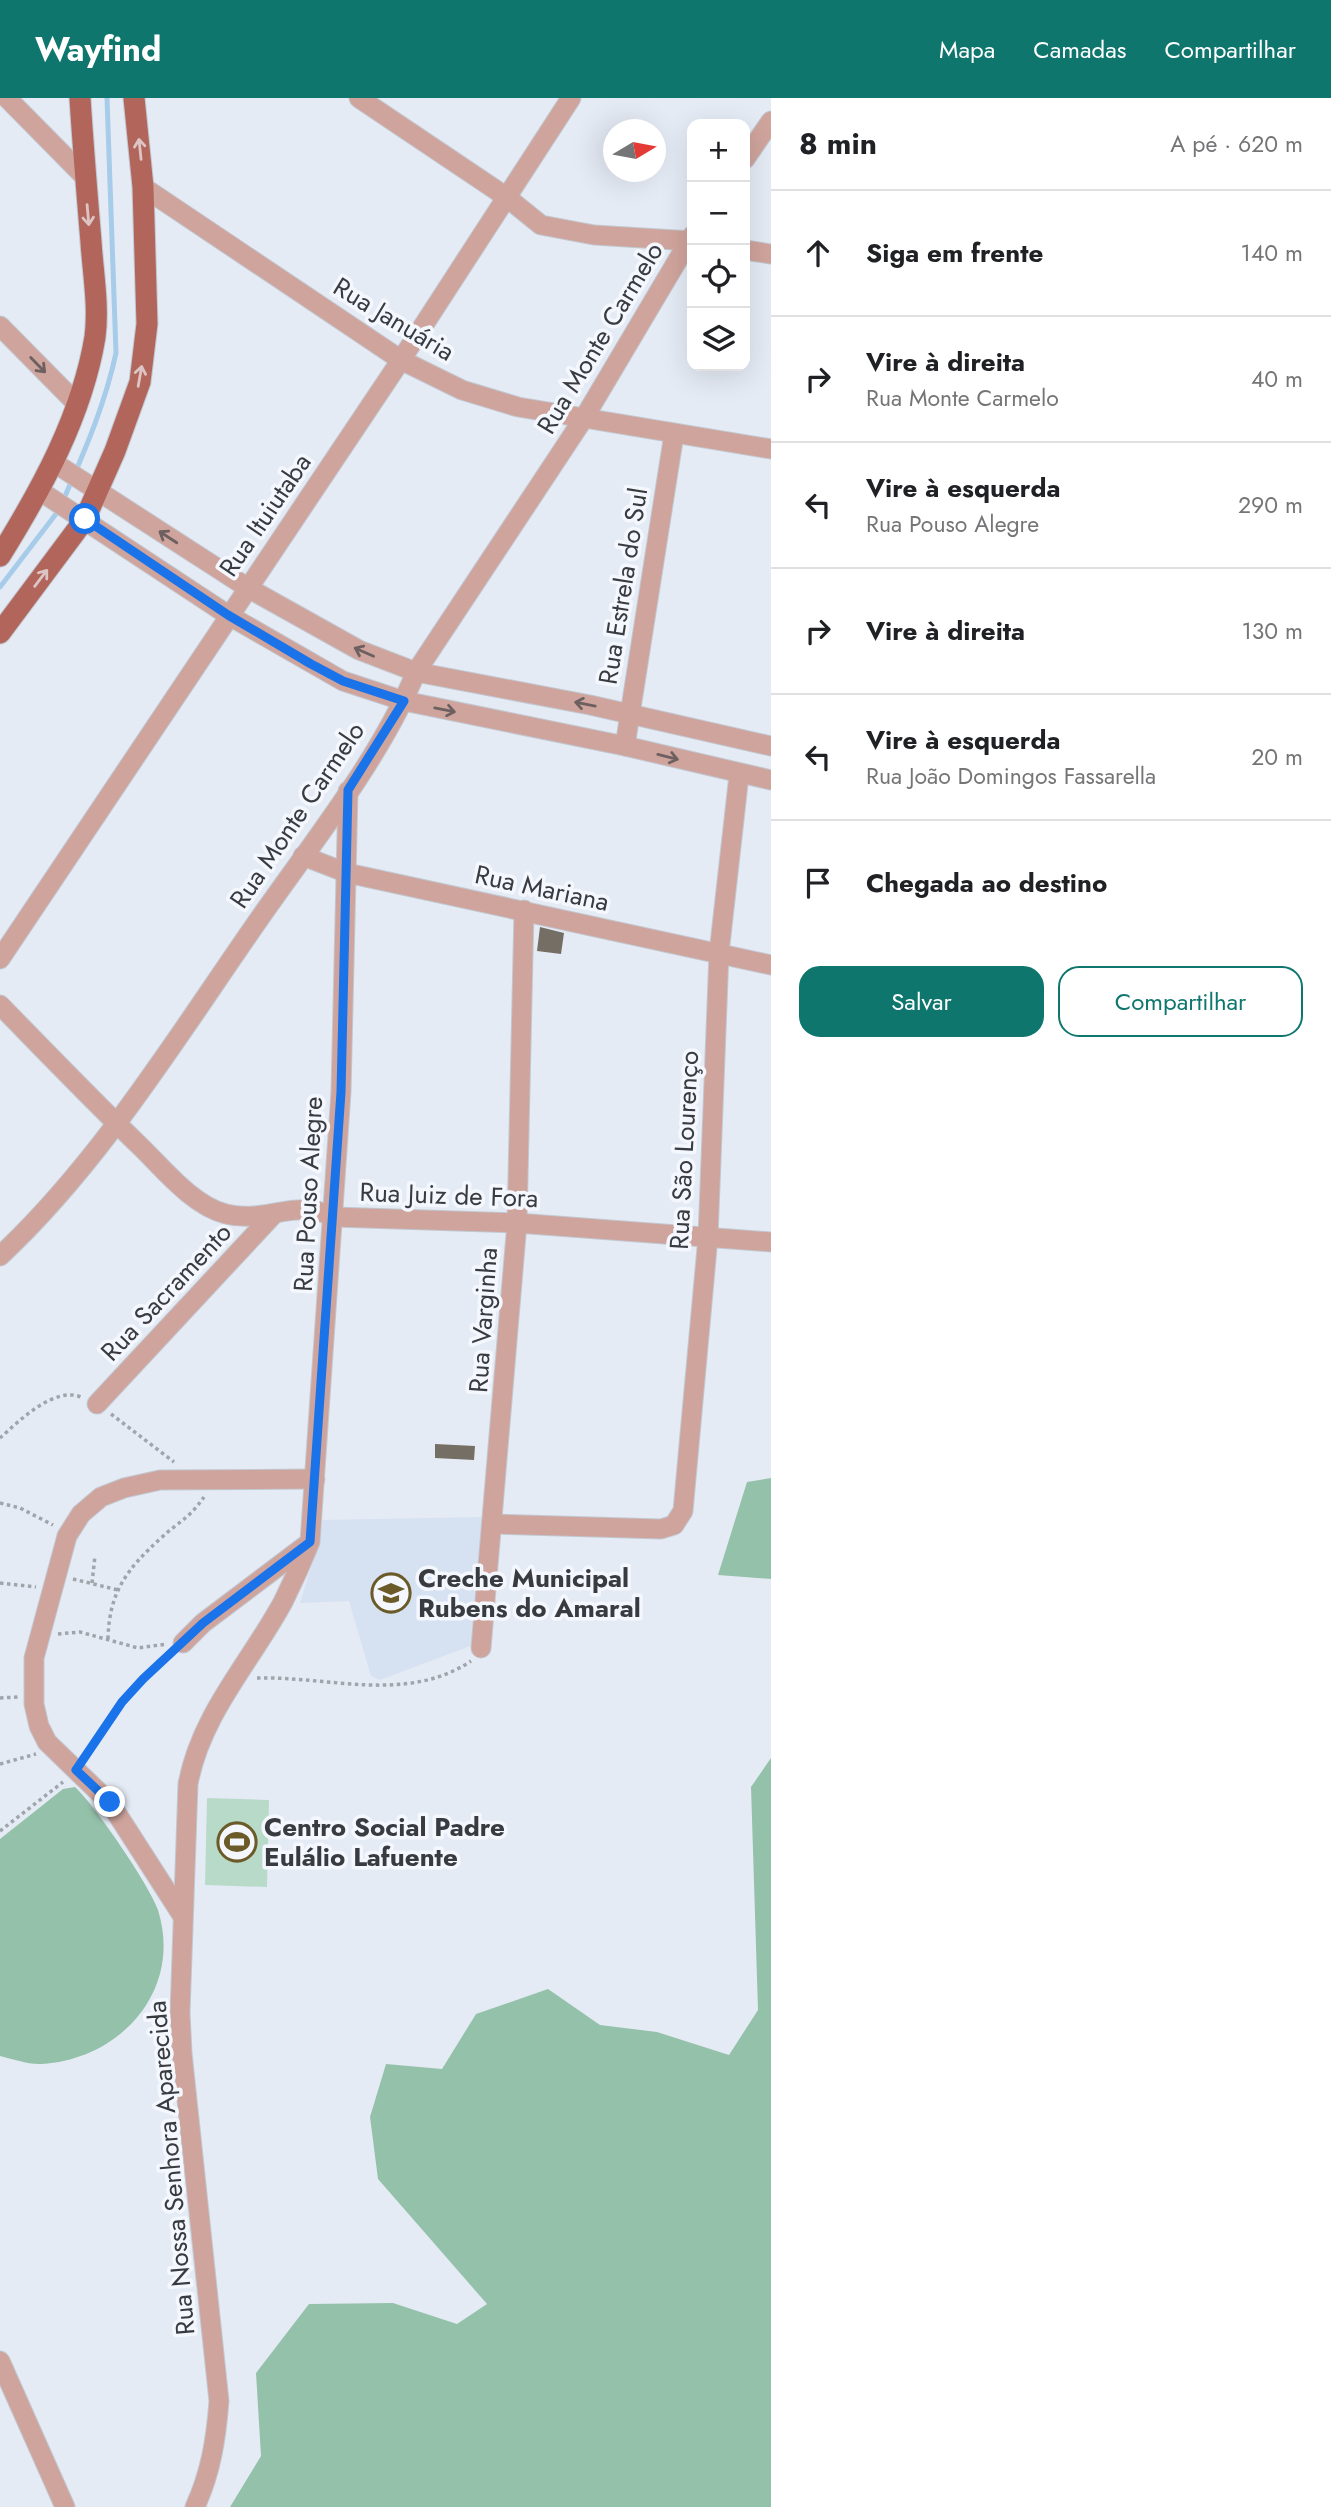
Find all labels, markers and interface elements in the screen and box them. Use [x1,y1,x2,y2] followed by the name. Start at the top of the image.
[35,26,161,73] text: Wayfind
[939,32,995,67] text: Mapa
[1033,32,1126,67] text: Camadas
[1164,32,1296,67] text: Compartilhar
[603,119,666,182] north arrow
[687,119,750,371] map controls
[687,119,750,182] button: +
[799,122,877,165] text: 8 min
[1170,127,1303,161] text: A pé · 620 m
[133,139,146,161] one-way arrow
[687,182,750,245] button: −
[82,203,95,226] one-way arrow
[799,234,837,272] icon: ahead
[866,234,1043,272] text: Siga em frente
[528,235,672,441] street label: Rua Monte Carmelo
[1241,236,1303,270] text: 140 m
[687,245,750,308] button: locate
[326,268,462,370] street label: Rua Januária
[687,308,750,371] button: layers
[866,343,1025,381] text: Vire à direita
[29,356,46,373] one-way arrow
[799,360,837,398] icon: right
[1251,362,1303,396] text: 40 m
[134,365,147,388] one-way arrow
[866,381,1059,415] text: Rua Monte Carmelo
[210,446,320,584] street label: Rua Ituiutaba
[866,469,1061,507] text: Vire à esquerda
[589,485,657,687] street label: Rua Estrela do Sul
[799,486,837,524] icon: left
[1238,488,1303,522] text: 290 m
[69,503,100,534] route start
[866,507,1039,541] text: Rua Pouso Alegre
[159,530,178,545] one-way arrow
[33,570,48,588] one-way arrow
[799,612,837,650] icon: right
[866,612,1025,650] text: Vire à direita
[1241,614,1303,648] text: 130 m
[354,644,376,657] one-way arrow
[574,697,597,710] one-way arrow
[433,703,456,717] one-way arrow
[220,714,374,916] street label: Rua Monte Carmelo
[866,721,1061,759] text: Vire à esquerda
[799,738,837,776] icon: left
[1251,740,1303,774] text: 20 m
[656,751,679,764] one-way arrow
[866,759,1156,793] text: Rua João Domingos Fassarella
[471,855,613,921] street label: Rua Mariana
[799,864,837,902] icon: arrive
[866,864,1107,902] text: Chegada ao destino
[799,966,1044,1037] button: Salvar
[1058,966,1303,1037] button: Compartilhar
[660,1050,708,1250] street label: Rua São Lourenço
[284,1095,332,1293] street label: Rua Pouso Alegre
[359,1173,539,1217] street label: Rua Juiz de Fora
[92,1214,240,1370] street label: Rua Sacramento
[459,1246,507,1394] street label: Rua Varginha
[418,1559,641,1627] place label: Creche Municipal Rubens do Amaral
[370,1572,412,1614] school or university icon: Creche Municipal Rubens do Amaral
[94,1786,125,1817] route end
[264,1808,505,1876] place label: Centro Social Padre Eulálio Lafuente
[216,1821,258,1863] sports icon: Centro Social Padre Eulálio Lafuente
[137,1999,205,2337] street label: Rua Nossa Senhora Aparecida

